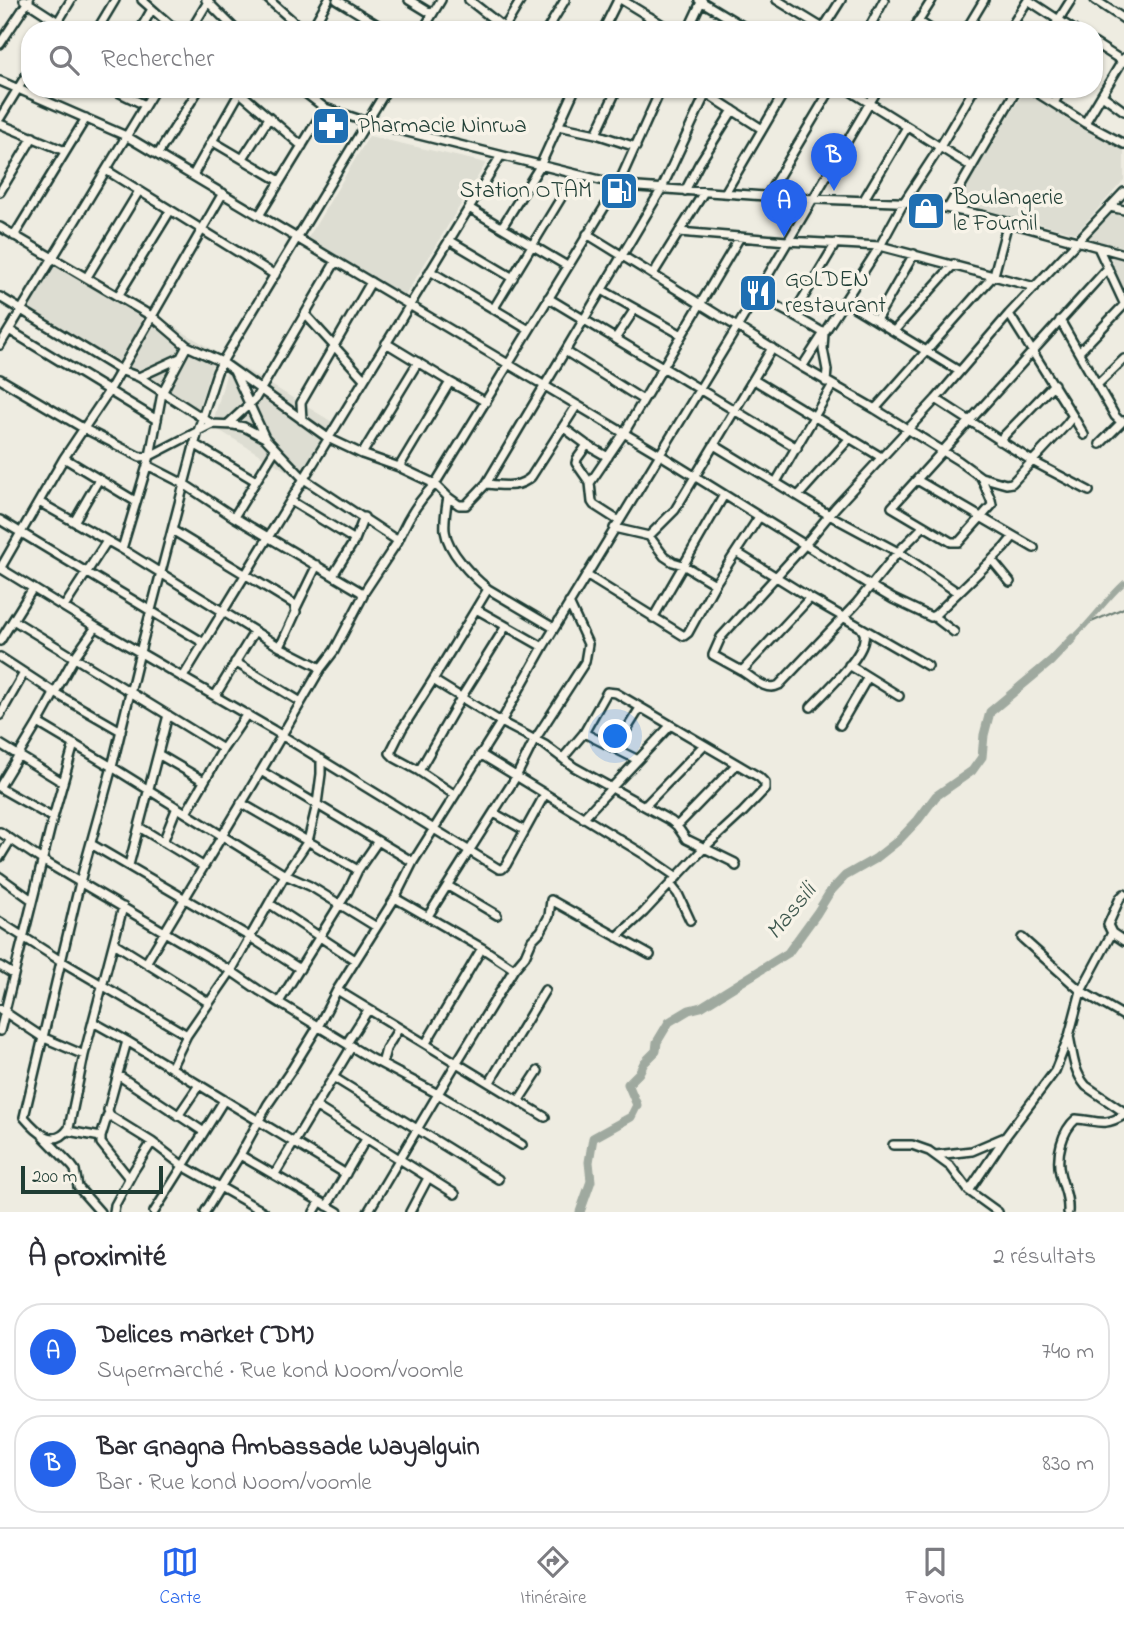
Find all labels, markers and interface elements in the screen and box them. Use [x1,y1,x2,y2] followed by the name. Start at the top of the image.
[21,21,1103,98] search box
[45,41,83,79] icon: search
[101,41,214,79] text: Rechercher
[310,105,352,147] pharmacy icon: Pharmacie Ninrwa
[358,110,527,143] place label: Pharmacie Ninrwa
[811,133,857,191] pin: B
[598,170,640,212] fuel station icon: Station OTAM
[460,175,592,208] place label: Station OTAM
[761,179,807,237] pin: A
[952,182,1064,241] place label: Boulangerie le Fournil
[905,190,947,232] shop icon: Boulangerie le Fournil
[785,264,886,323] place label: GOLDEN restaurant
[737,272,779,314] restaurant icon: GOLDEN restaurant
[598,719,632,753] your location
[758,874,828,948] water label: Massili
[21,1163,163,1195] scale bar
[32,1164,77,1191] text: 200 m
[28,1236,166,1280] text: À proximité
[993,1241,1096,1274] text: 2 résultats
[97,1317,314,1355] text: Delices market (DM)
[46,1336,60,1369] text: A
[1042,1336,1094,1369] text: 740 m
[97,1355,463,1388] text: Supermarché · Rue kond Noom/voomle
[97,1429,480,1467] text: Bar Gnagna Ambassade Wayalguin
[45,1448,61,1481] text: B
[1042,1448,1094,1481] text: 830 m
[97,1467,372,1500] text: Bar · Rue kond Noom/voomle
[160,1543,201,1612] tab: Carte
[520,1543,586,1612] tab: Itinéraire
[906,1543,964,1612] tab: Favoris

